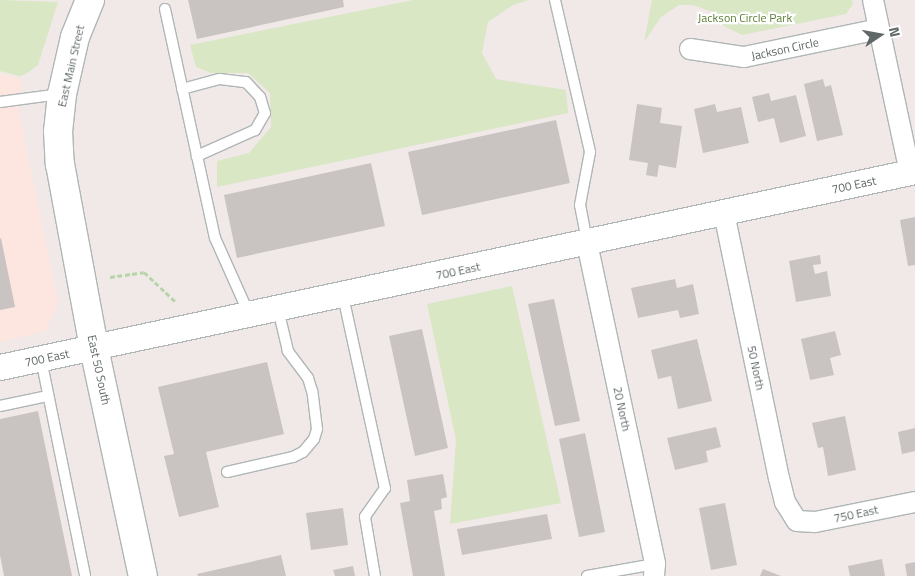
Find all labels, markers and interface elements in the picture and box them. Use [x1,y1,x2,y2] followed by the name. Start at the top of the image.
[855,10,905,60] north arrow
[698,11,792,25] park label: Jackson Circle Park
[55,24,87,108] street label: East Main Street
[884,25,906,39] text: N
[750,35,820,63] street label: Jackson Circle
[830,173,878,197] street label: 700 East
[434,259,482,283] street label: 700 East
[85,334,113,406] street label: East 50 South
[744,344,768,392] street label: 50 North
[23,346,71,370] street label: 700 East
[610,385,634,433] street label: 20 North
[832,502,880,526] street label: 750 East

